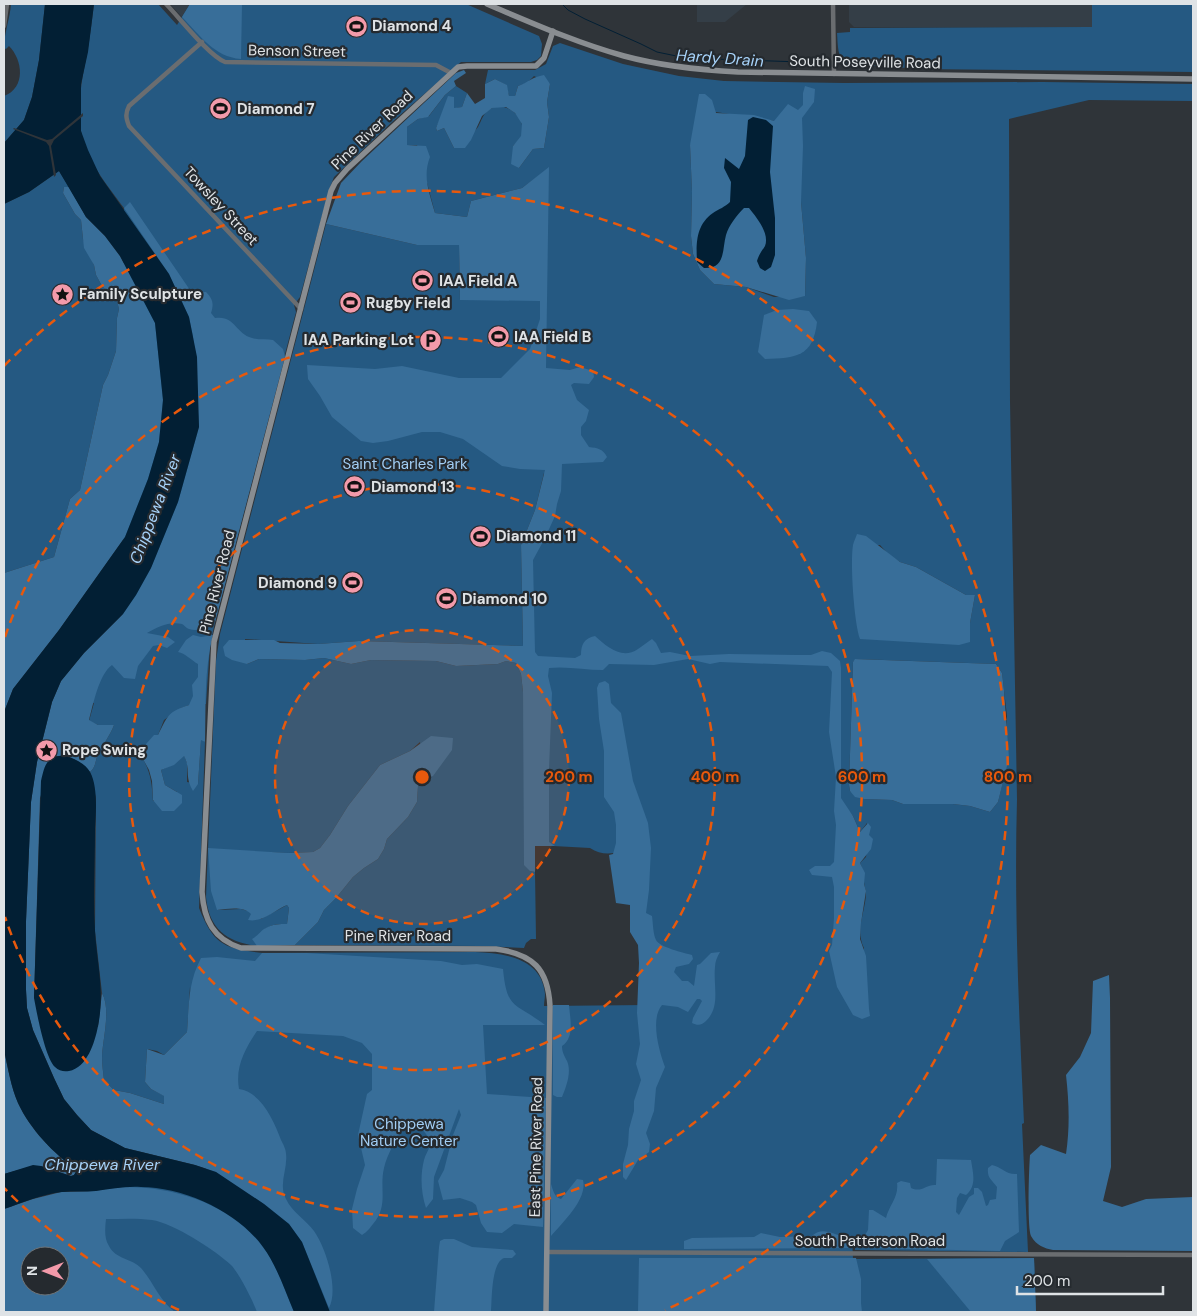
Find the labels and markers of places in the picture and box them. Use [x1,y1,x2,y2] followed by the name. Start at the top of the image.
[344,14,368,38] sports icon: Diamond 4
[372,16,451,36] place label: Diamond 4
[209,97,233,121] sports icon: Diamond 7
[237,99,314,119] place label: Diamond 7
[411,269,435,293] sports icon: IAA Field A
[439,271,518,291] place label: IAA Field A
[51,282,75,306] place icon: Family Sculpture
[79,284,202,304] place label: Family Sculpture
[338,291,362,315] sports icon: Rugby Field
[366,293,451,313] place label: Rugby Field
[486,325,510,349] sports icon: IAA Field B
[514,327,591,347] place label: IAA Field B
[418,328,442,352] parking icon: IAA Parking Lot
[304,330,414,350] place label: IAA Parking Lot
[343,475,367,499] sports icon: Diamond 13
[371,477,455,497] place label: Diamond 13
[468,524,492,548] sports icon: Diamond 11
[496,526,576,546] place label: Diamond 11
[341,571,365,595] sports icon: Diamond 9
[258,573,337,593] place label: Diamond 9
[434,587,458,611] sports icon: Diamond 10
[462,589,547,609] place label: Diamond 10
[34,738,58,762] place icon: Rope Swing
[62,740,146,760] place label: Rope Swing
[413,768,431,786] centre of rings

